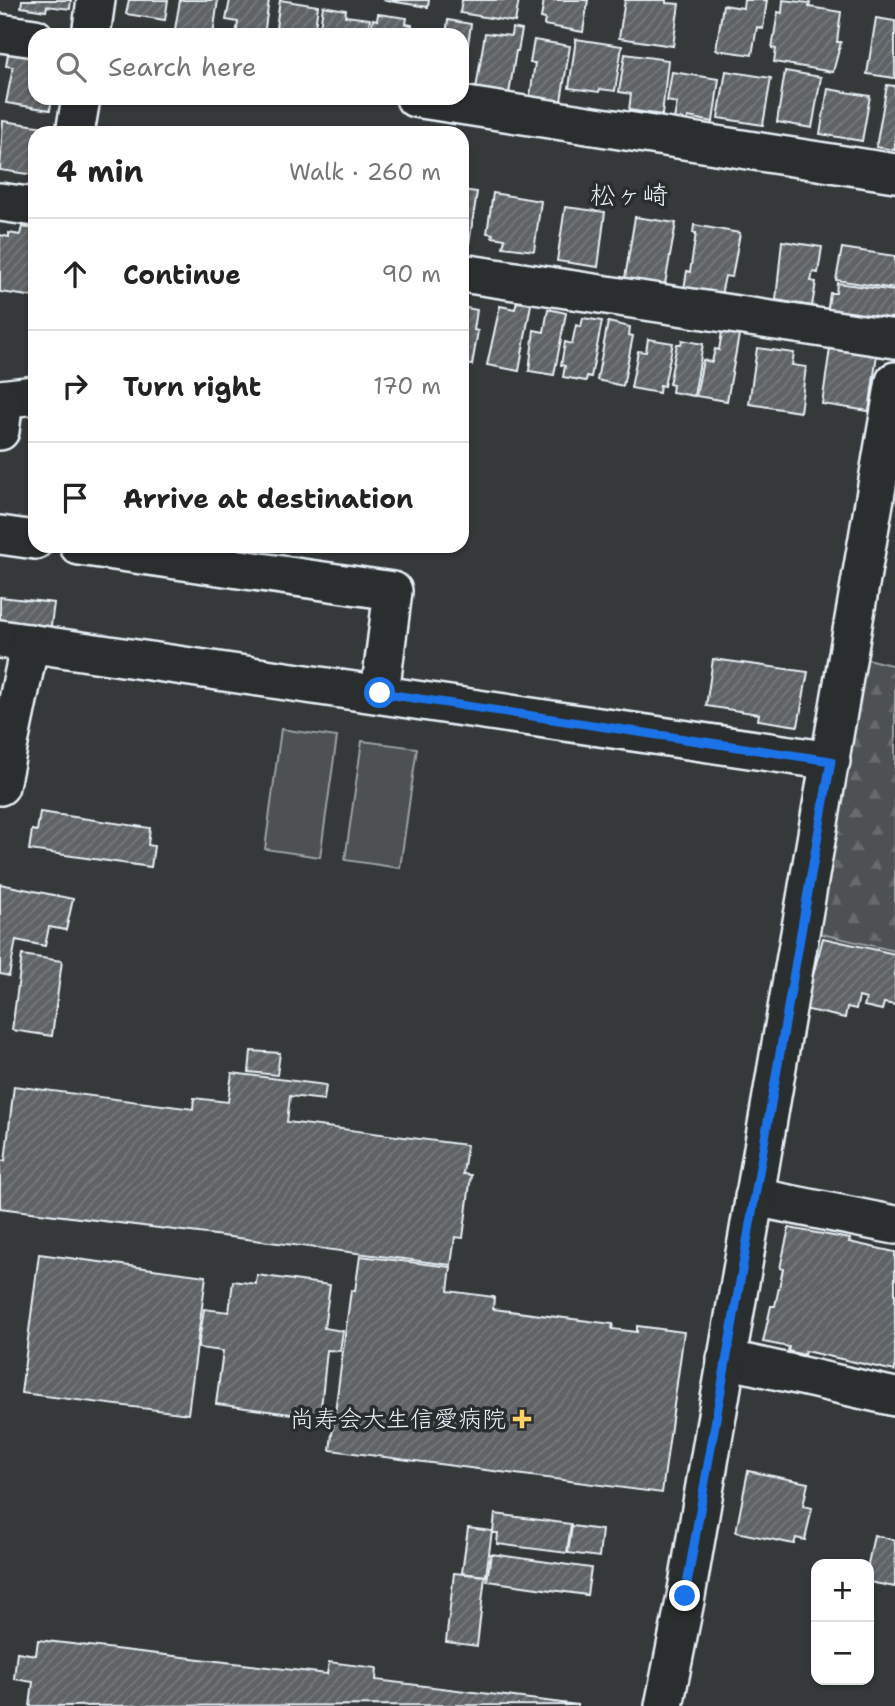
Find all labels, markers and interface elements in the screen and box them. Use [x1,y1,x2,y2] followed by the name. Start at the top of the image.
[28,28,469,105] search box
[52,48,90,86] icon: search
[108,49,257,84] text: Search here
[56,151,143,192] text: 4 min
[289,157,441,187] text: Walk · 260 m
[590,177,668,212] district label: 松ヶ崎
[56,255,94,293] icon: ahead
[123,257,241,292] text: Continue
[381,259,441,289] text: 90 m
[56,367,94,405] icon: right
[123,369,261,404] text: Turn right
[373,371,441,401] text: 170 m
[56,479,94,517] icon: arrive
[123,481,413,516] text: Arrive at destination
[364,677,395,708] route start
[290,1403,506,1435] place label: 尚寿会大生信愛病院
[512,1409,532,1429] marker: 尚寿会大生信愛病院
[811,1559,874,1685] map controls
[811,1559,874,1622] button: +
[669,1580,700,1611] route end
[811,1622,874,1685] button: −

